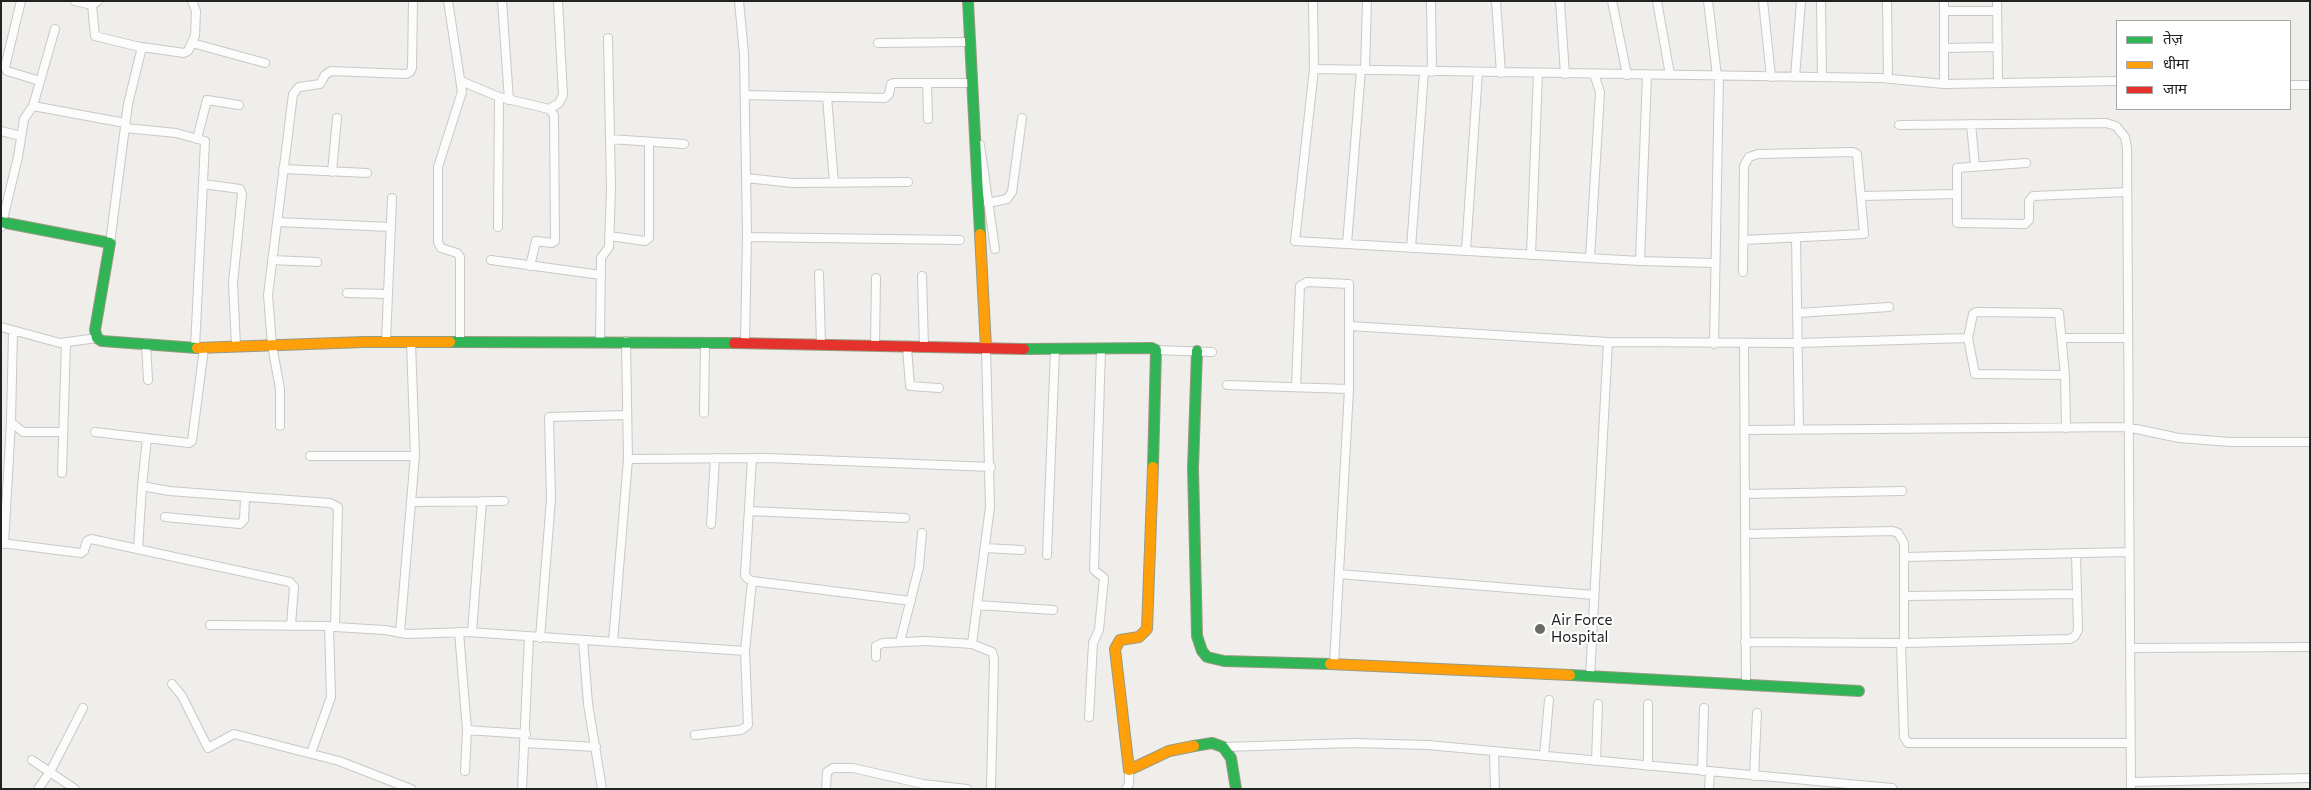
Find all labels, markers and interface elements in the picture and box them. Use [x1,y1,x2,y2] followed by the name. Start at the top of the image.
[2116,20,2291,110] legend
[2163,29,2183,47] text: तेज़
[2163,54,2189,72] text: धीमा
[2163,79,2187,97] text: जाम
[1551,611,1612,646] place label: Air Force Hospital
[1533,622,1547,636] marker: Air Force Hospital

